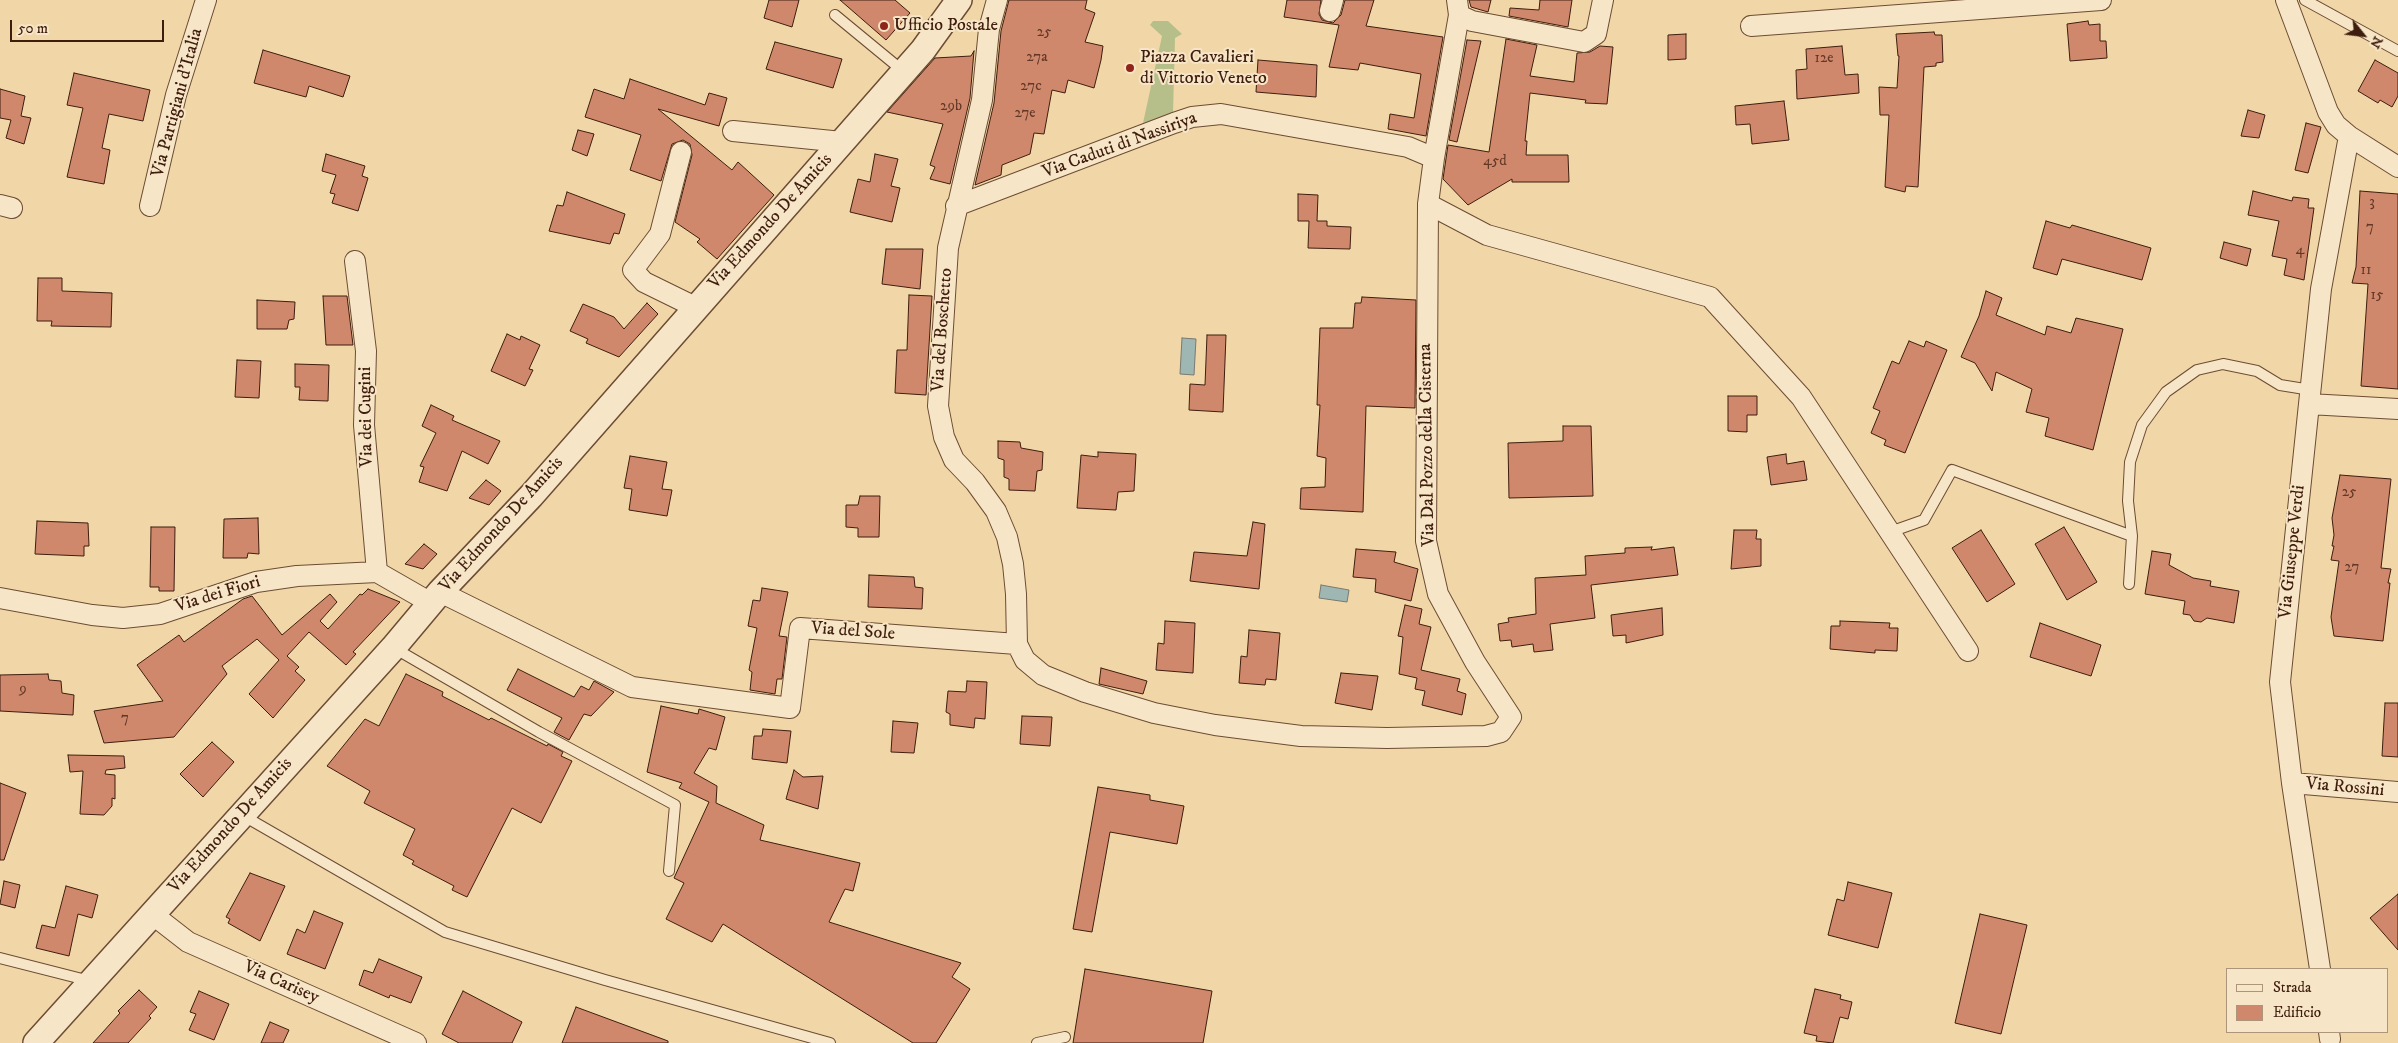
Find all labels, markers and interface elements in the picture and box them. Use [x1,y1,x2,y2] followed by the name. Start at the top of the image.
[12,10,166,42] scale bar
[2338,10,2388,60] north arrow
[894,15,998,37] place label: Ufficio Postale
[18,19,48,38] text: 50 m
[878,20,890,32] marker: Ufficio Postale
[1037,24,1051,42] house number: 25
[148,26,208,180] street label: Via Partigiani d'Italia
[2365,33,2387,52] text: N
[1140,47,1267,90] place label: Piazza Cavalieri di Vittorio Veneto
[1026,49,1048,67] house number: 27a
[1814,50,1834,68] house number: 12e
[1124,62,1136,74] marker: Piazza Cavalieri di Vittorio Veneto
[1020,78,1042,96] house number: 27c
[940,98,962,116] house number: 29b
[1014,105,1036,123] house number: 27e
[1040,108,1200,184] street label: Via Caduti di Nassiriya
[704,150,838,294] street label: Via Edmondo De Amicis
[1483,153,1507,171] house number: 45d
[2369,194,2375,212] house number: 3
[2366,219,2374,237] house number: 7
[2296,242,2304,260] house number: 4
[2360,262,2372,280] house number: 11
[928,267,958,393] street label: Via del Boschetto
[2371,287,2383,305] house number: 15
[1415,343,1441,547] street label: Via Dal Pozzo della Cisterna
[355,367,379,467] street label: Via dei Cugini
[435,453,569,597] street label: Via Edmondo De Amicis
[2275,484,2311,620] street label: Via Giuseppe Verdi
[2342,484,2356,502] house number: 25
[2345,559,2359,577] house number: 27
[173,572,263,618] street label: Via dei Fiori
[810,618,896,646] street label: Via del Sole
[19,681,27,699] house number: 9
[121,710,129,728] house number: 7
[164,754,298,898] street label: Via Edmondo De Amicis
[2305,774,2385,802] street label: Via Rossini
[240,957,322,1009] street label: Via Carisey
[2226,968,2388,1033] legend
[2273,978,2311,997] text: Strada
[2273,1003,2321,1022] text: Edificio

